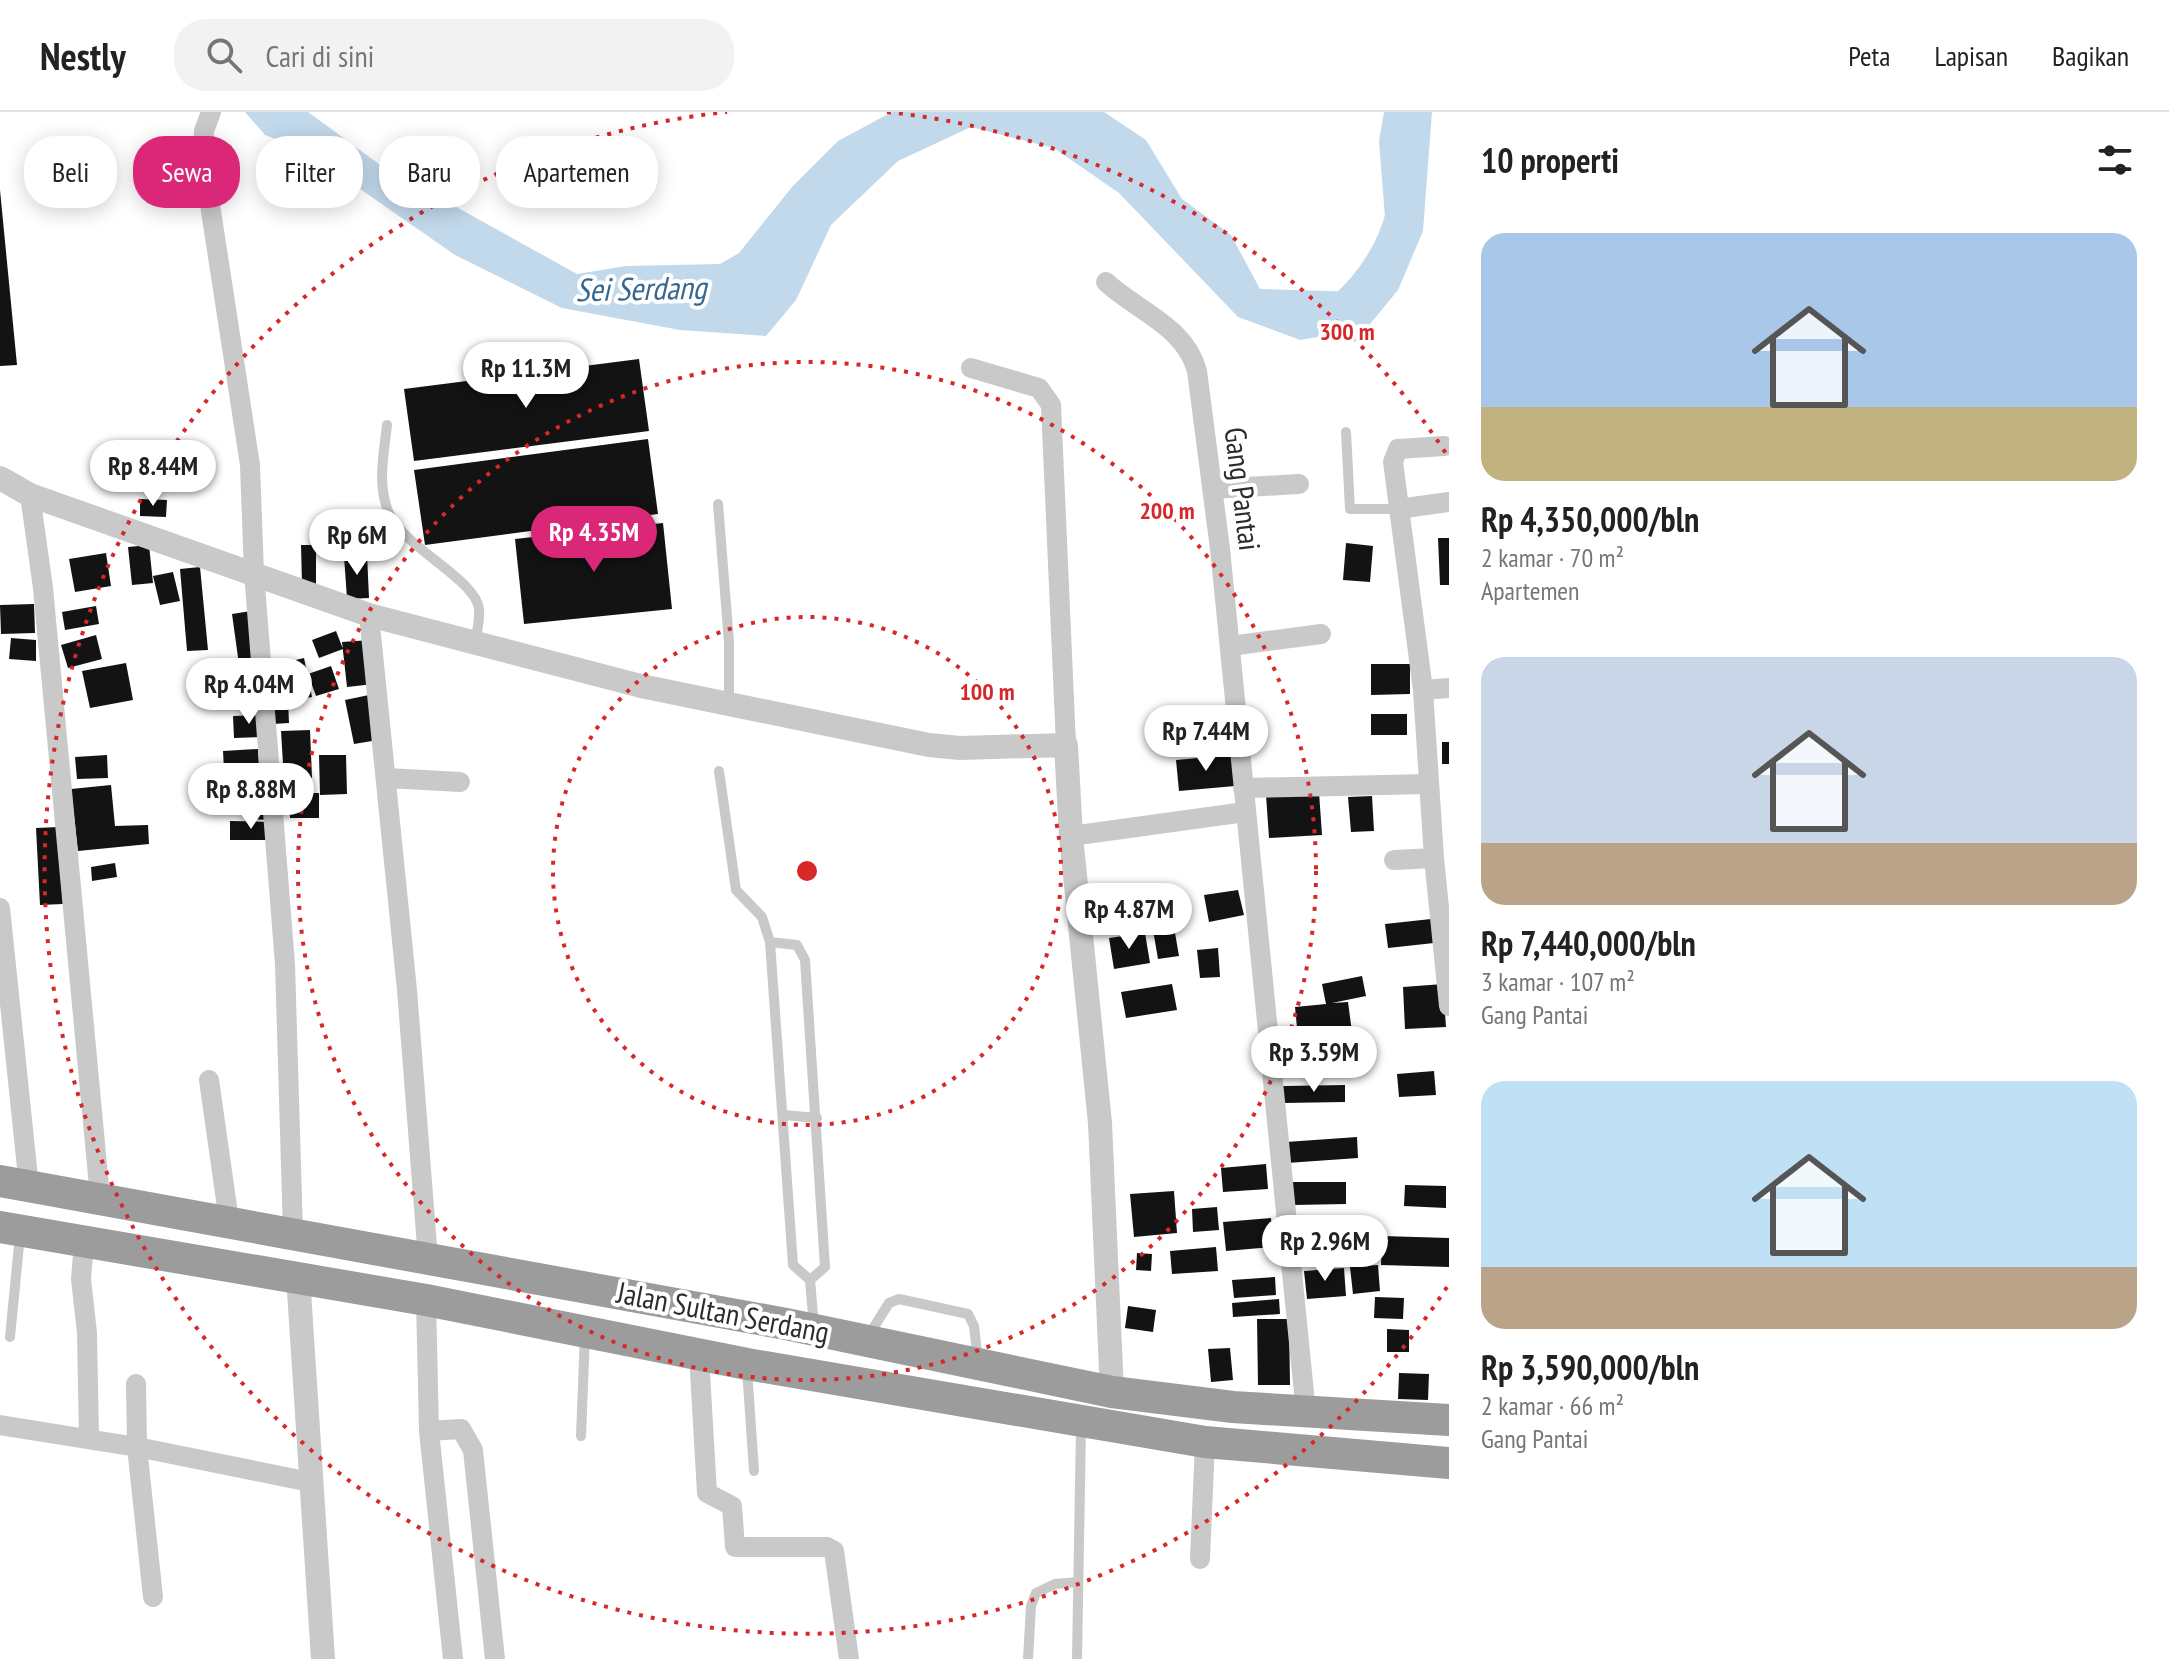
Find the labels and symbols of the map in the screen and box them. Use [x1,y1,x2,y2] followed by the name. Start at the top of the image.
[575,266,709,310] water label: Sei Serdang
[1319,316,1375,347] text: 300 m
[443,342,609,410] pin: Rp 11.3M
[1217,425,1270,553] street label: Gang Pantai
[70,440,236,508] pin: Rp 8.44M
[1139,495,1195,526] text: 200 m
[511,506,677,574] pin: Rp 4.35M
[301,509,413,577] pin: Rp 6M
[166,658,332,726] pin: Rp 4.04M
[959,676,1015,707] text: 100 m
[1123,705,1289,773] pin: Rp 7.44M
[168,763,334,831] pin: Rp 8.88M
[793,857,821,885] centre of rings
[1046,883,1212,951] pin: Rp 4.87M
[1231,1026,1397,1094] pin: Rp 3.59M
[1242,1215,1408,1283] pin: Rp 2.96M
[613,1272,833,1351] street label: Jalan Sultan Serdang

